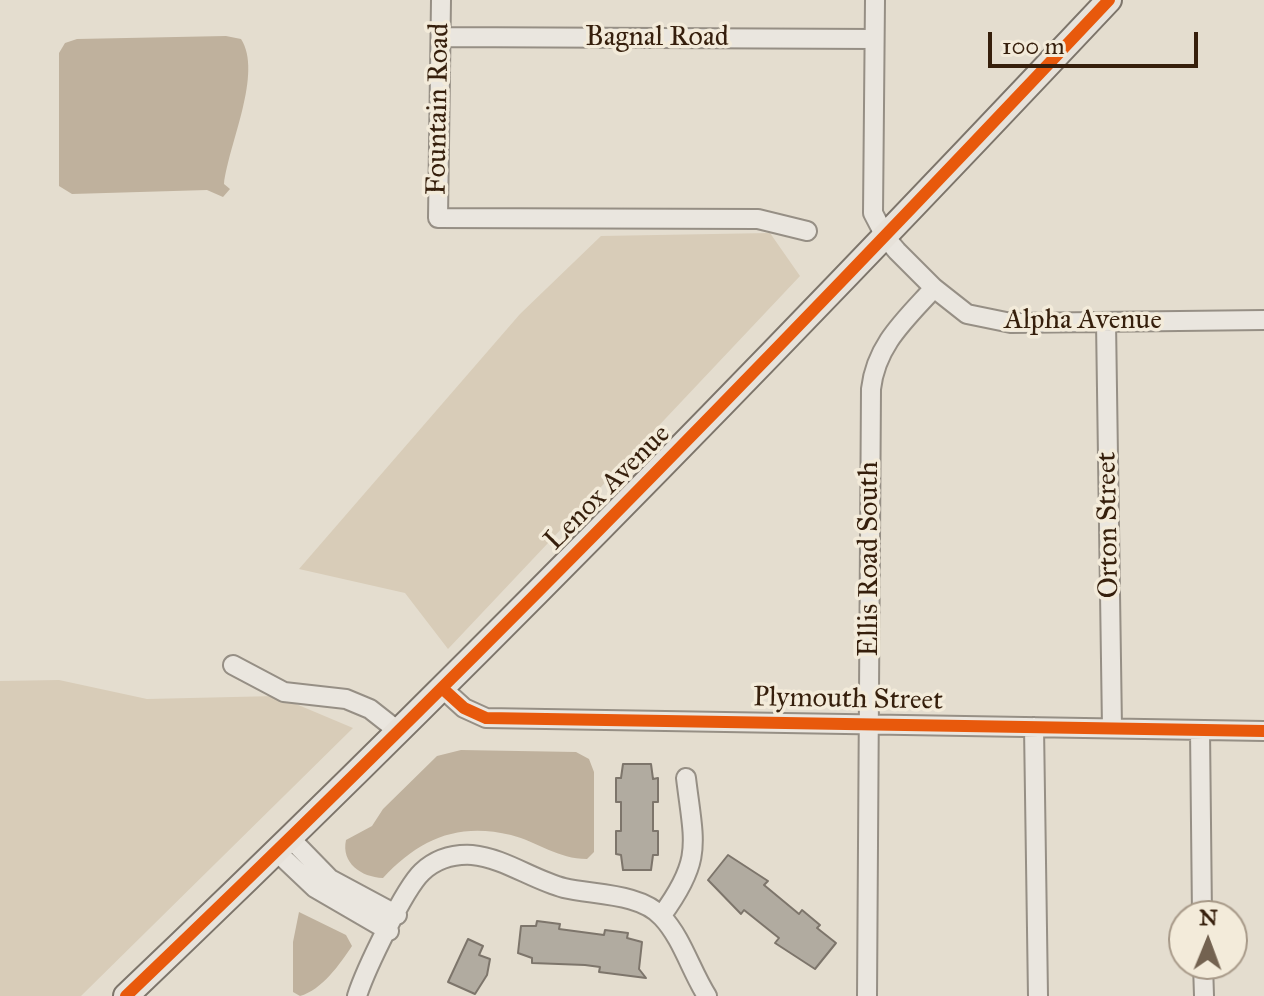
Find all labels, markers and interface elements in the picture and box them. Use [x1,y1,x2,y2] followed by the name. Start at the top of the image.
[992,16,1202,66] scale bar
[585,21,729,55] street label: Bagnal Road
[421,23,457,195] street label: Fountain Road
[1002,31,1065,61] text: 100 m
[1004,304,1162,338] street label: Alpha Avenue
[538,418,678,558] street label: Lenox Avenue
[1091,451,1127,599] street label: Orton Street
[853,461,887,657] street label: Ellis Road South
[753,682,943,718] street label: Plymouth Street
[1168,900,1248,980] north arrow
[1199,904,1218,931] text: N

